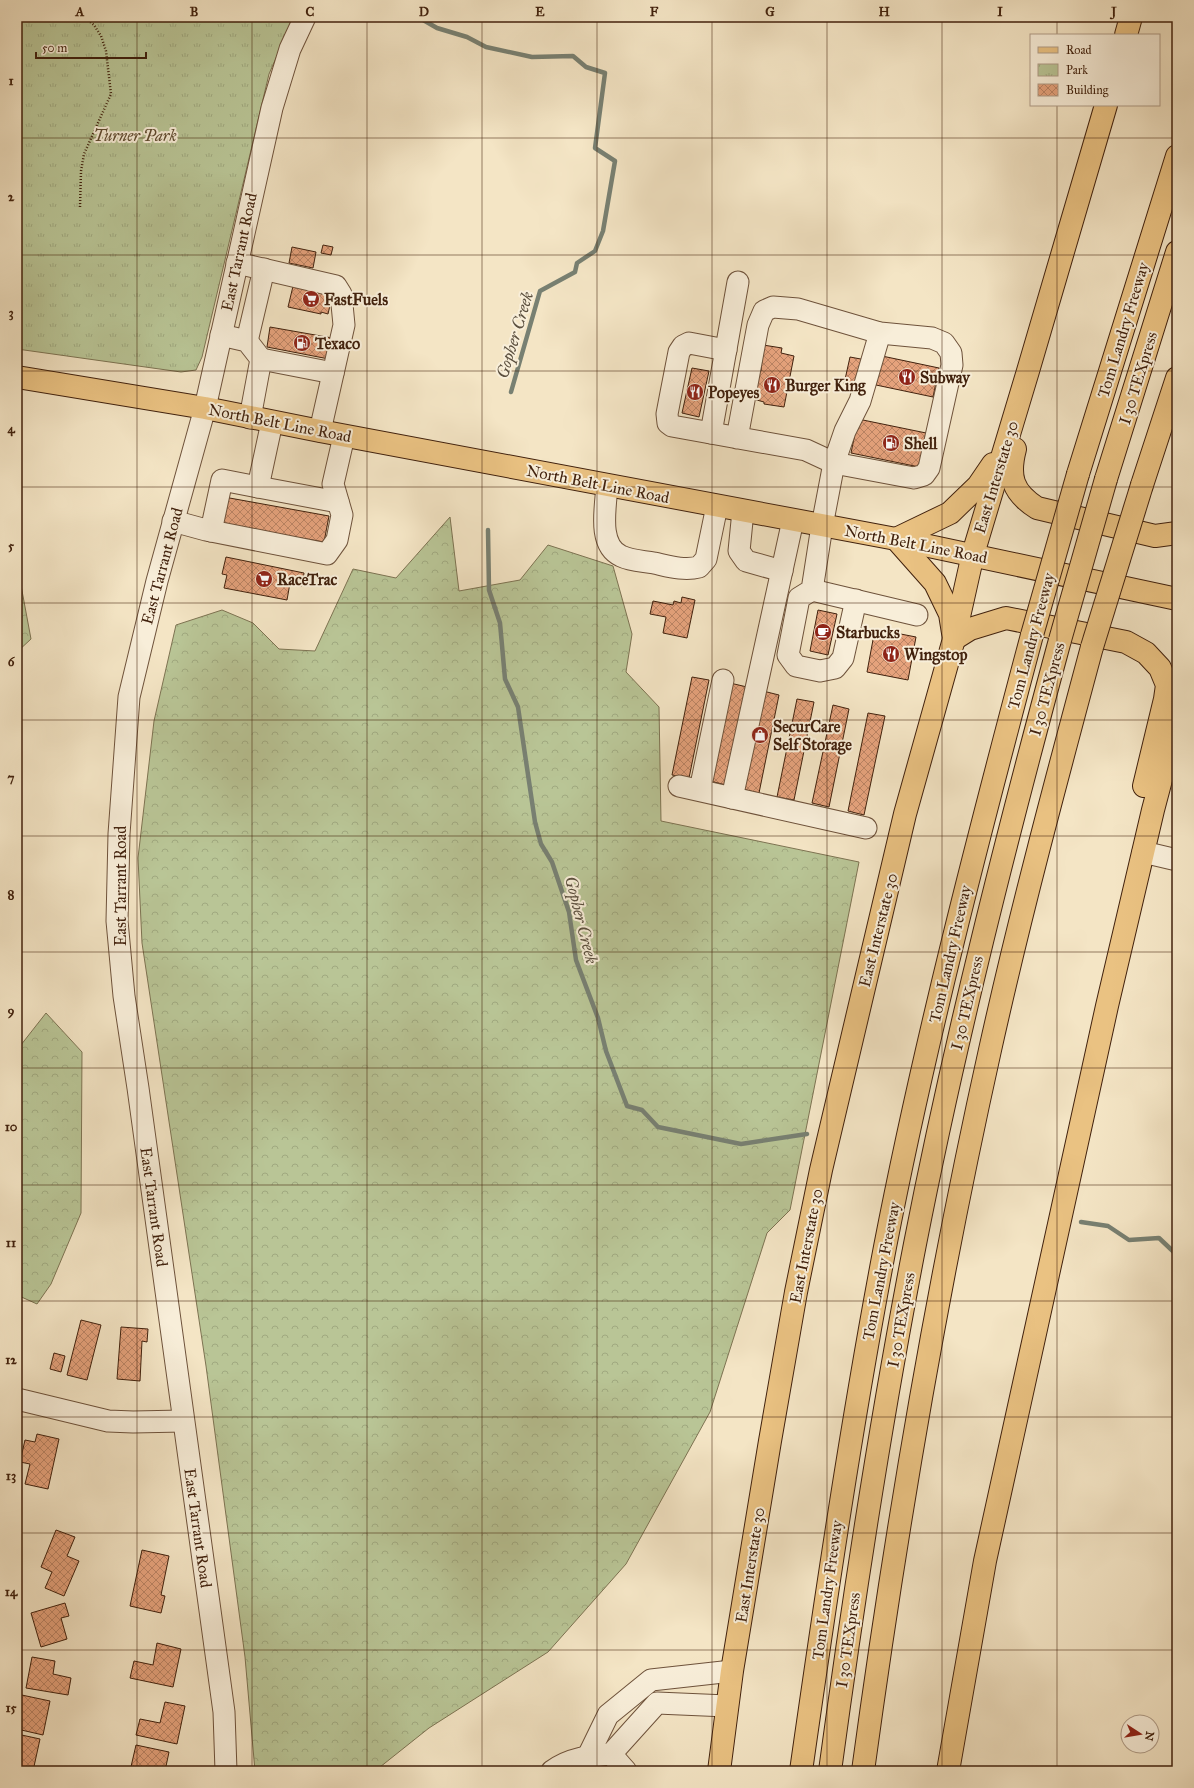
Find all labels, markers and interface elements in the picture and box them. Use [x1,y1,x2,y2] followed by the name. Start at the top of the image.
[75,4,85,20] text: A
[190,4,199,20] text: B
[306,4,315,20] text: C
[419,4,429,20] text: D
[535,4,545,20] text: E
[650,4,659,20] text: F
[765,4,775,20] text: G
[878,4,890,20] text: H
[997,4,1003,20] text: I
[1109,4,1117,20] text: J
[36,34,146,60] scale bar
[1030,34,1160,106] legend
[42,41,67,55] text: 50 m
[1066,43,1092,57] text: Road
[1066,63,1088,77] text: Park
[8,73,14,89] text: 1
[1066,83,1109,98] text: Building
[93,126,177,145] park label: Turner Park
[8,189,15,205] text: 2
[217,191,261,313] street label: East Tarrant Road
[1093,259,1153,400] street label: Tom Landry Freeway
[301,289,321,309] supermarket icon: FastFuels
[492,289,538,381] water label: Gopher Creek
[324,290,388,309] place label: FastFuels
[8,305,14,321] text: 3
[1115,329,1161,427] street label: I 30 TEXpress
[292,333,312,353] fuel station icon: Texaco
[314,334,360,353] place label: Texaco
[897,367,917,387] restaurant icon: Subway
[920,368,971,388] place label: Subway
[762,375,782,395] restaurant icon: Burger King
[785,376,866,396] place label: Burger King
[685,382,705,402] restaurant icon: Popeyes
[708,383,760,403] place label: Popeyes
[207,400,353,446] street label: North Belt Line Road
[970,418,1022,536] street label: East Interstate 30
[7,421,15,437] text: 4
[881,433,901,453] fuel station icon: Shell
[904,434,938,453] place label: Shell
[525,461,671,507] street label: North Belt Line Road
[137,505,187,627] street label: East Tarrant Road
[843,521,989,567] street label: North Belt Line Road
[8,538,15,554] text: 5
[254,569,274,589] supermarket icon: RaceTrac
[277,570,338,589] place label: RaceTrac
[1004,570,1059,711] street label: Tom Landry Freeway
[813,622,833,642] cafe icon: Starbucks
[836,623,900,642] place label: Starbucks
[1025,640,1069,738] street label: I 30 TEXpress
[881,644,901,664] restaurant icon: Wingstop
[904,645,967,665] place label: Wingstop
[8,654,16,670] text: 6
[773,717,852,755] place label: SecurCare Self Storage
[750,725,770,745] shop icon: SecurCare Self Storage
[8,770,15,786] text: 7
[111,826,130,946] street label: East Tarrant Road
[855,871,901,989] street label: East Interstate 30
[560,874,602,967] water label: Gopher Creek
[925,883,975,1025] street label: Tom Landry Freeway
[8,887,15,903] text: 8
[947,954,987,1052] street label: I 30 TEXpress
[8,1003,15,1019] text: 9
[5,1119,18,1135] text: 10
[136,1146,172,1268] street label: East Tarrant Road
[786,1187,826,1305] street label: East Interstate 30
[858,1200,904,1342] street label: Tom Landry Freeway
[6,1235,16,1251] text: 11
[883,1271,919,1369] street label: I 30 TEXpress
[5,1352,17,1368] text: 12
[180,1467,216,1589] street label: East Tarrant Road
[6,1468,16,1484] text: 13
[731,1506,769,1624] street label: East Interstate 30
[808,1519,846,1661] street label: Tom Landry Freeway
[5,1584,18,1600] text: 14
[832,1591,864,1689] street label: I 30 TEXpress
[5,1700,17,1716] text: 15
[1120,1714,1160,1754] north arrow
[1142,1730,1157,1743] text: N

